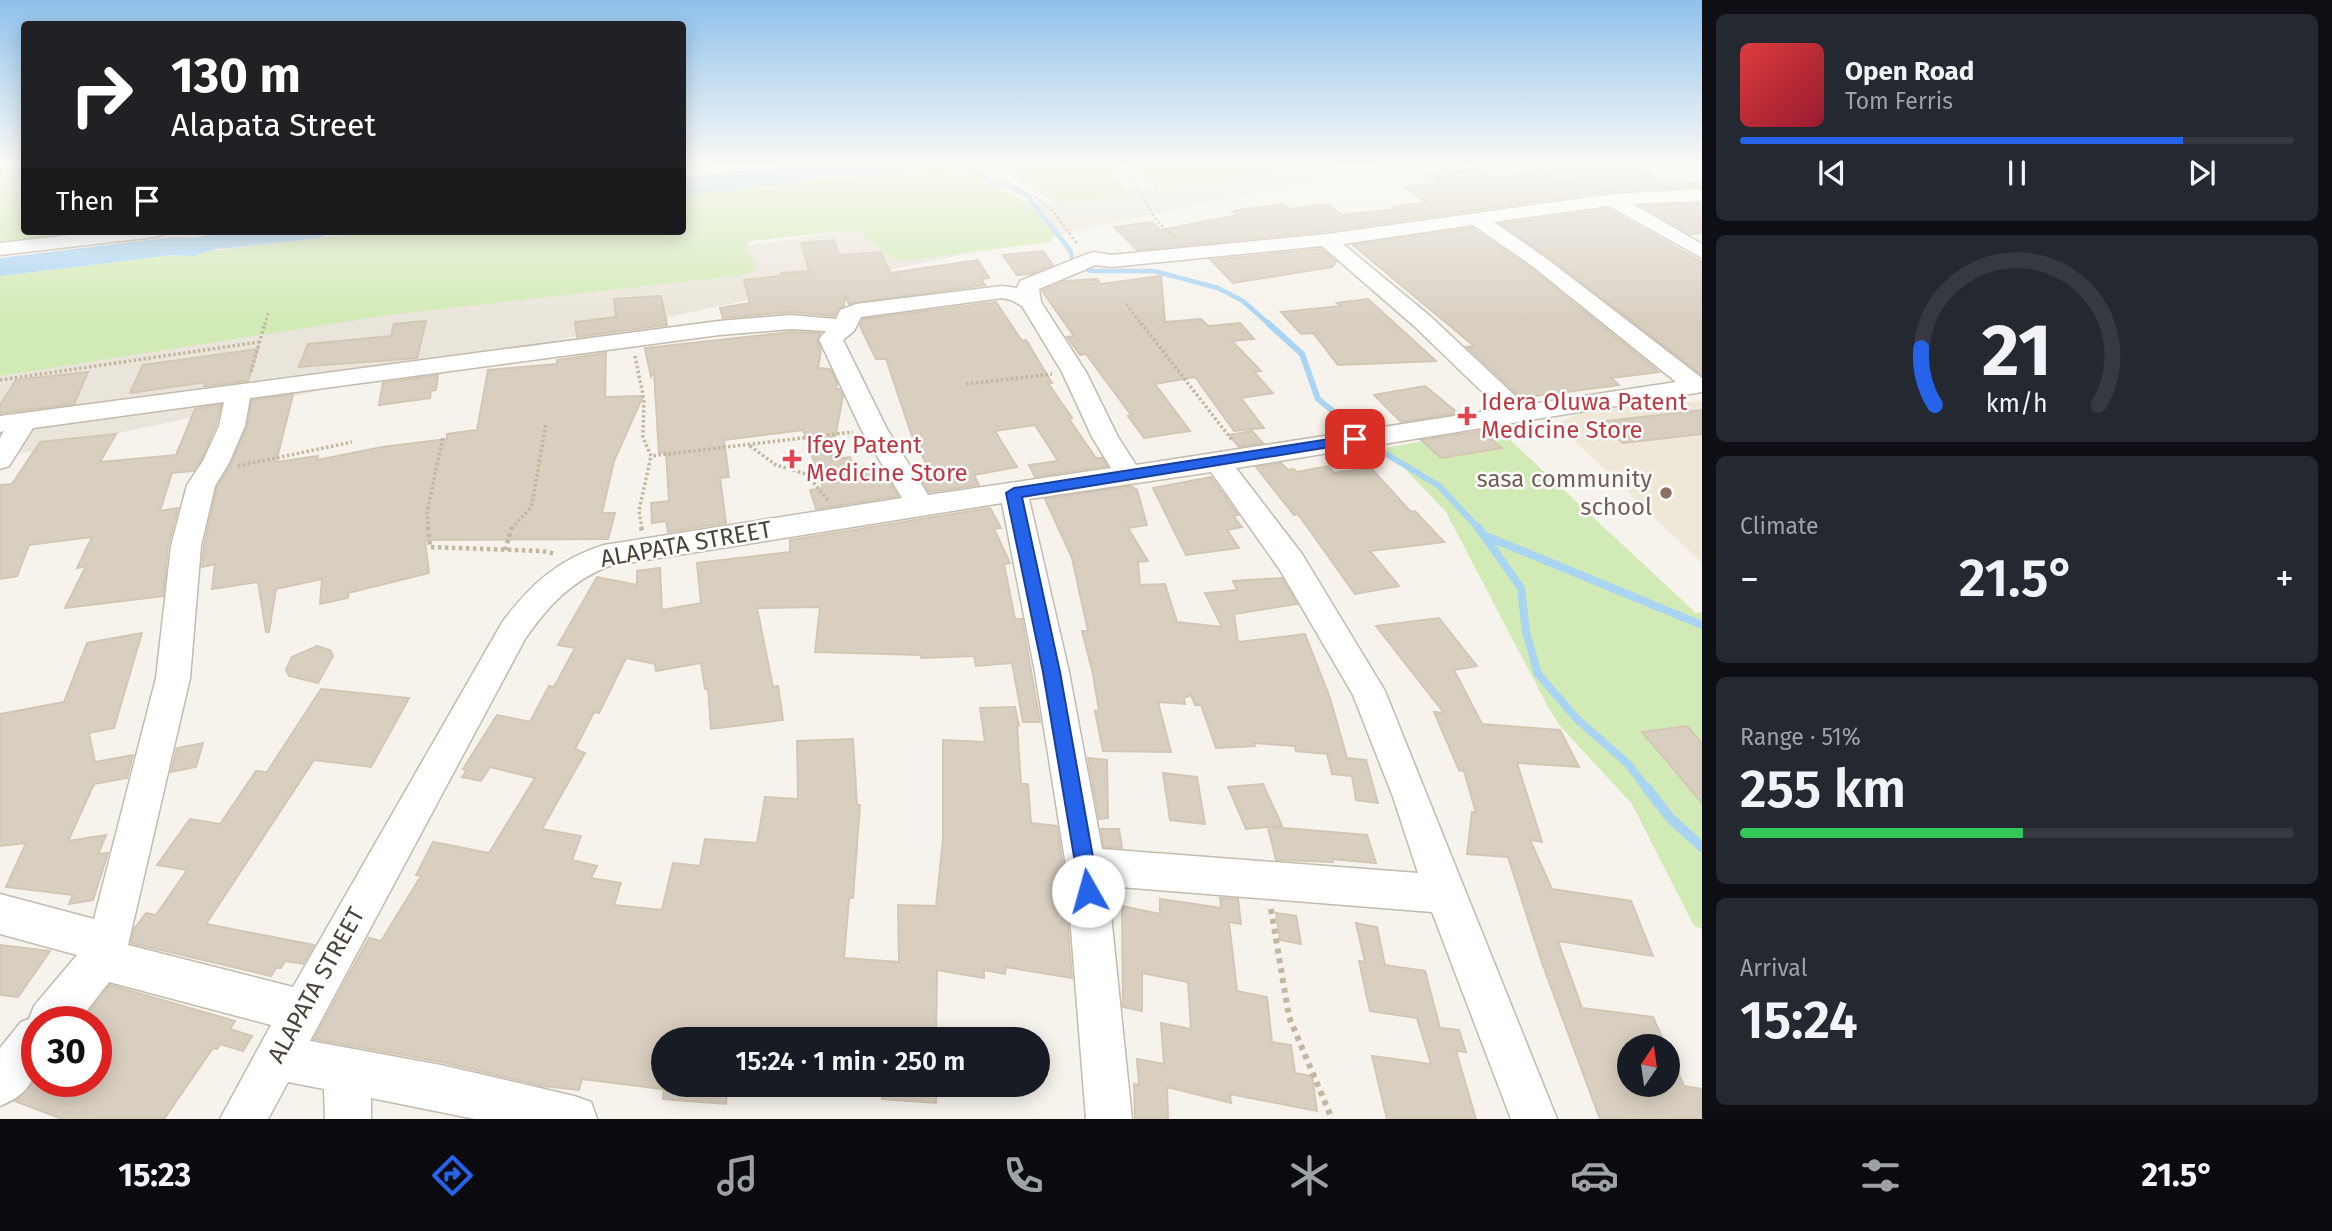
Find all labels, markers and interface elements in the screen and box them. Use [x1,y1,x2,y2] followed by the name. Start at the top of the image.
[171,46,301,105] text: 130 m
[56,49,147,140] icon: right
[1845,56,1974,87] text: Open Road
[1845,87,1953,115] text: Tom Ferris
[171,106,376,144] text: Alapata Street
[1813,154,1851,192] icon: previous
[1998,154,2036,192] icon: pause
[2183,154,2221,192] icon: next
[128,182,166,220] icon: arrive
[56,186,114,217] text: Then
[1982,307,2052,394] text: 21
[1481,388,1687,444] place label: Idera Oluwa Patent Medicine Store
[1986,388,2048,418] text: km/h
[1459,408,1475,424] marker: Idera Oluwa Patent Medicine Store
[1325,409,1385,469] pin
[1336,420,1374,458] icon: arrive
[806,431,968,487] place label: Ifey Patent Medicine Store
[784,451,800,467] marker: Ifey Patent Medicine Store
[1477,465,1652,521] place label: sasa community school
[1658,485,1674,501] marker: sasa community school
[1740,512,1819,540] text: Climate
[598,515,774,573] street label: ALAPATA STREET
[1959,547,2075,610] text: 21.5°
[1740,556,1759,602] text: −
[2275,556,2294,602] text: +
[1740,723,1861,751] text: Range · 51%
[1740,758,1906,821] text: 255 km
[1051,854,1125,928] position arrow
[262,902,371,1068] street label: ALAPATA STREET
[1740,954,1807,982] text: Arrival
[1740,989,1858,1052] text: 15:24
[21,1006,112,1097] speed limit sign: 30
[1617,1034,1680,1097] north arrow
[1617,1034,1680,1097] map controls
[736,1046,965,1077] text: 15:24 · 1 min · 250 m
[428,1151,477,1200] icon: directions
[713,1151,762,1200] icon: music
[999,1151,1048,1200] icon: phone
[1285,1151,1334,1200] icon: climate
[1570,1151,1619,1200] icon: car
[1856,1151,1905,1200] icon: filters
[118,1156,191,1194] text: 15:23
[2141,1156,2214,1194] text: 21.5°

